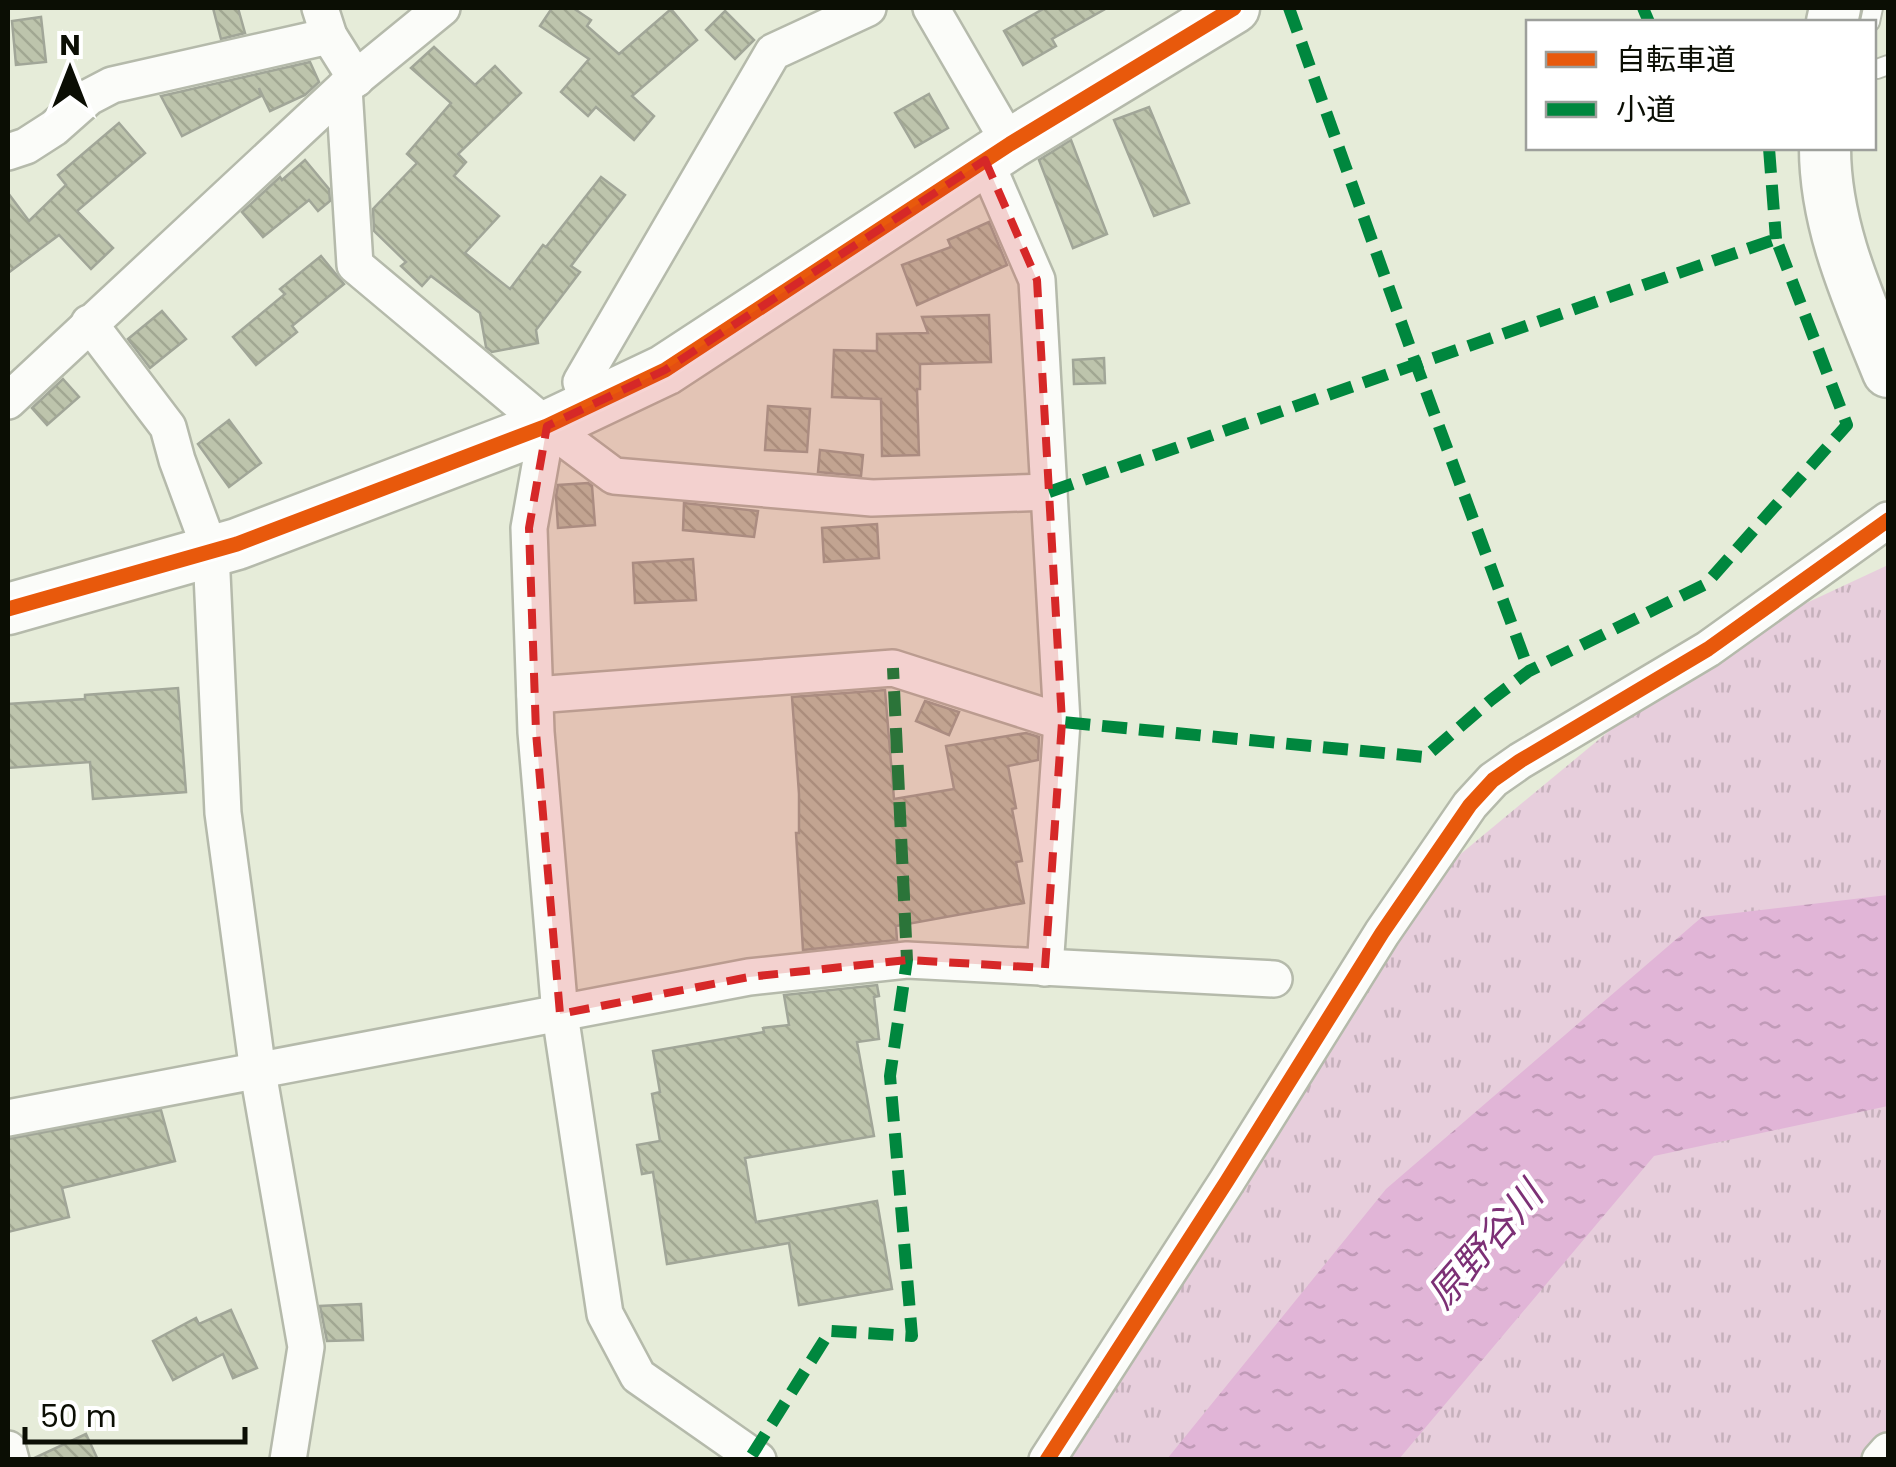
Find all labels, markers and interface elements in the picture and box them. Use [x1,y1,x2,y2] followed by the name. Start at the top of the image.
[20,20,120,120] north arrow
[1526,20,1876,150] legend
[59,26,81,65] text: N
[1616,38,1736,81] text: 自転車道
[1616,88,1676,131] text: 小道
[1415,1167,1557,1319] water label: 原野谷川
[25,1382,245,1444] scale bar
[40,1395,117,1438] text: 50 m

